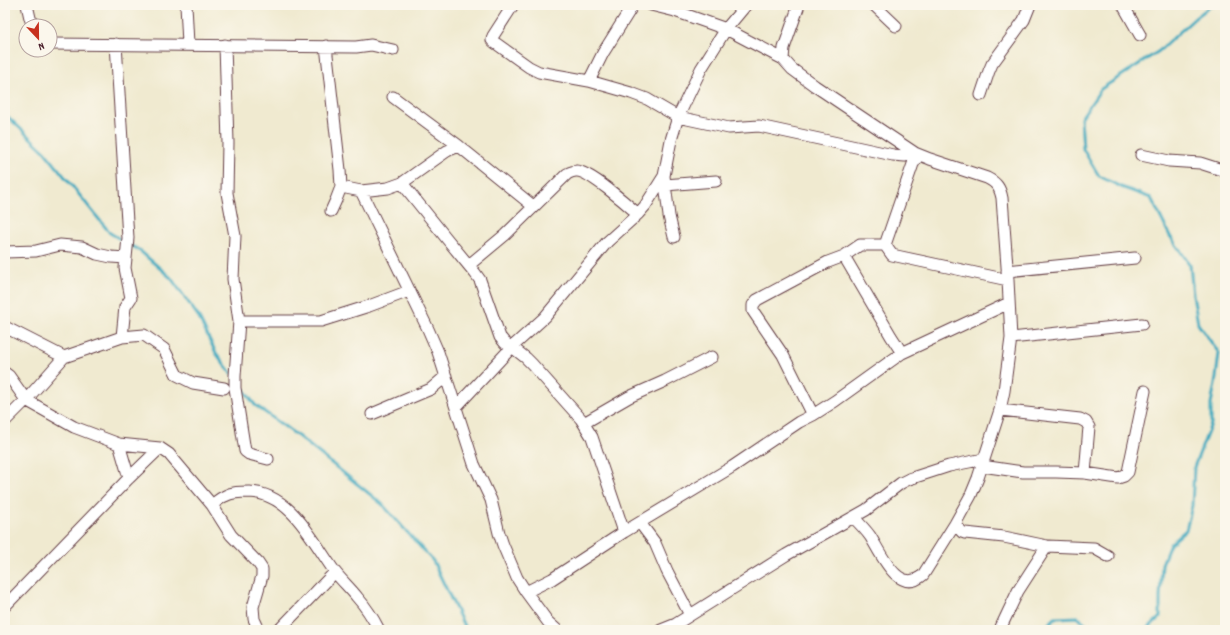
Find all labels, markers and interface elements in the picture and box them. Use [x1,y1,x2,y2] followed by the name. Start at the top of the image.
[18,18,58,58] north arrow
[35,37,47,54] text: N

